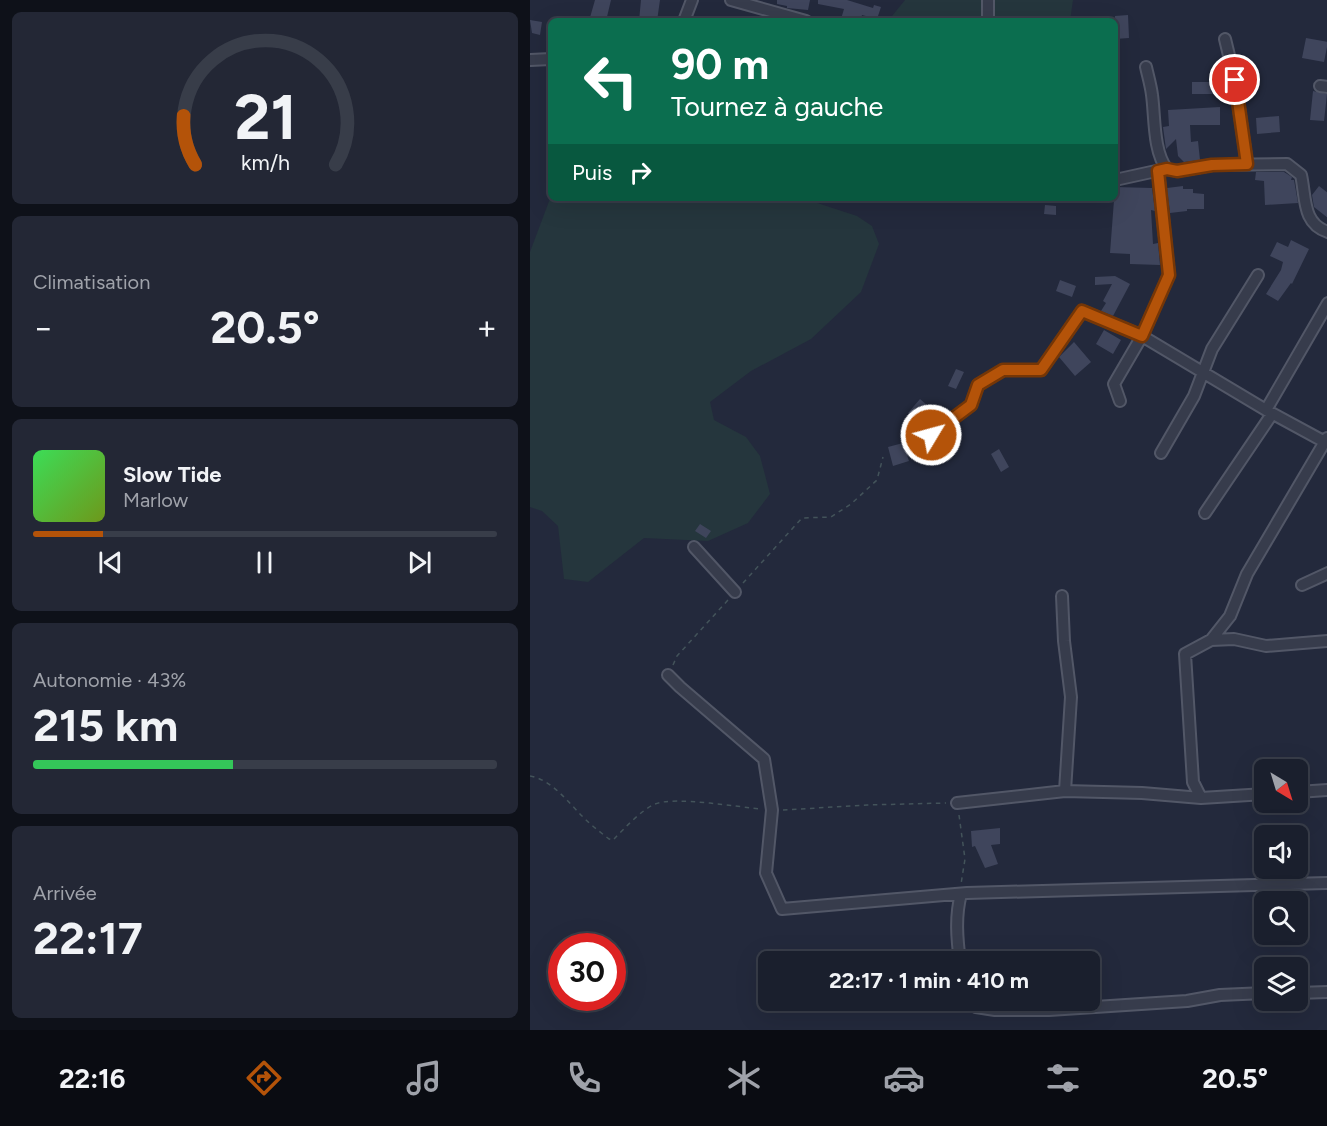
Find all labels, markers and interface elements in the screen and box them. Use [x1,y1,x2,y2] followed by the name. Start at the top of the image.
[671,39,769,90] text: 90 m
[572,42,650,120] icon: left
[1209,54,1260,105] pin
[1218,63,1251,96] icon: arrive
[234,80,296,155] text: 21
[671,90,883,123] text: Tournez à gauche
[241,150,289,175] text: km/h
[624,156,657,189] icon: right
[572,159,612,186] text: Puis
[33,270,150,294] text: Climatisation
[210,300,320,354] text: 20.5°
[33,308,54,347] text: −
[476,308,497,347] text: +
[899,403,963,467] position arrow
[123,461,222,488] text: Slow Tide
[123,488,188,512] text: Marlow
[94,546,127,579] icon: previous
[248,546,281,579] icon: pause
[403,546,436,579] icon: next
[33,668,186,692] text: Autonomie · 43%
[33,698,178,752] text: 215 km
[1254,759,1308,813] north arrow
[1254,759,1308,1011] map controls
[1254,825,1308,879] button: sound
[33,881,97,905] text: Arrivée
[1254,891,1308,945] button: search
[33,911,143,965] text: 22:17
[548,933,626,1011] speed limit sign: 30
[1254,957,1308,1011] button: layers
[829,967,1029,994] text: 22:17 · 1 min · 410 m
[243,1057,285,1099] icon: directions
[403,1057,445,1099] icon: music
[563,1057,605,1099] icon: phone
[723,1057,765,1099] icon: climate
[883,1057,925,1099] icon: car
[1042,1057,1084,1099] icon: filters
[59,1062,125,1095] text: 22:16
[1202,1062,1268,1095] text: 20.5°

